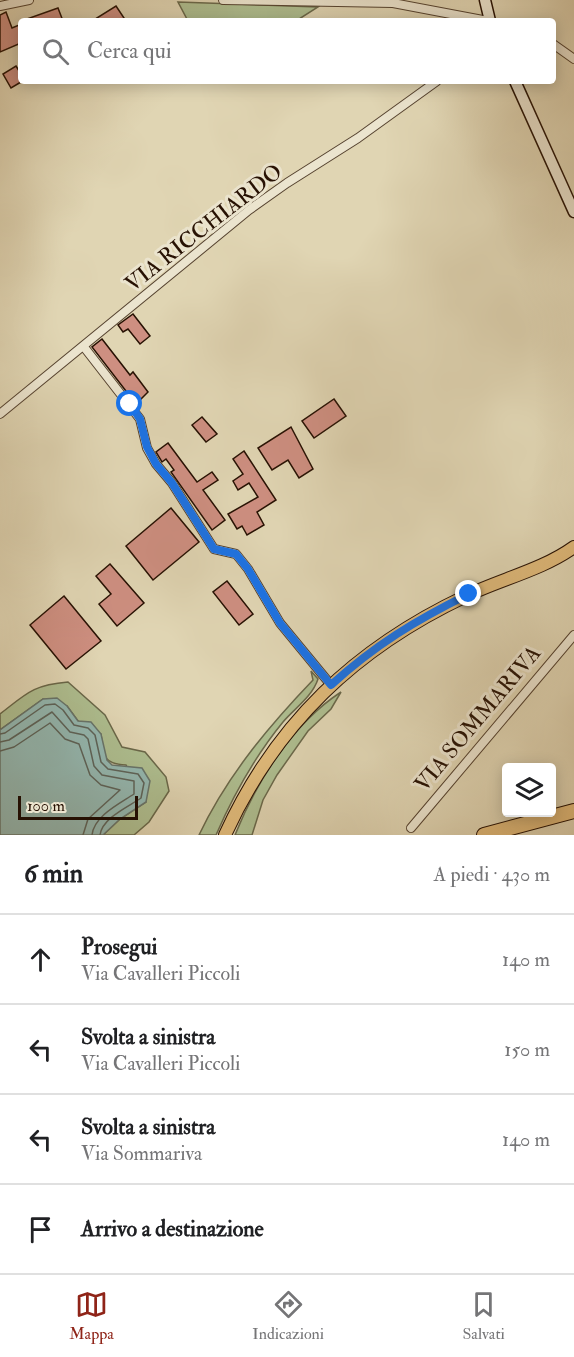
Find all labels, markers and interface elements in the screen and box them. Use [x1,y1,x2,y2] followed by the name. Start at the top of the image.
[18,18,556,84] search box
[39,35,72,68] icon: search
[87,37,172,65] text: Cerca qui
[119,158,288,298] street label: VIA RICCHIARDO
[116,390,142,416] route start
[455,580,481,606] route end
[408,640,547,798] street label: VIA SOMMARIVA
[502,763,556,817] map controls
[502,763,556,817] button: layers
[18,793,138,820] scale bar
[27,796,65,816] text: 100 m
[24,858,83,890] text: 6 min
[434,862,550,887] text: A piedi · 430 m
[81,933,157,961] text: Prosegui
[24,943,57,976] icon: ahead
[502,947,550,972] text: 140 m
[81,961,240,986] text: Via Cavalleri Piccoli
[81,1023,215,1051] text: Svolta a sinistra
[24,1033,57,1066] icon: left
[504,1037,550,1062] text: 150 m
[81,1051,240,1076] text: Via Cavalleri Piccoli
[81,1113,215,1141] text: Svolta a sinistra
[24,1123,57,1156] icon: left
[502,1127,550,1152] text: 140 m
[81,1141,202,1166] text: Via Sommariva
[24,1213,57,1246] icon: arrive
[81,1215,264,1243] text: Arrivo a destinazione
[69,1288,114,1344] tab: Mappa
[252,1288,324,1344] tab: Indicazioni
[462,1288,505,1344] tab: Salvati

